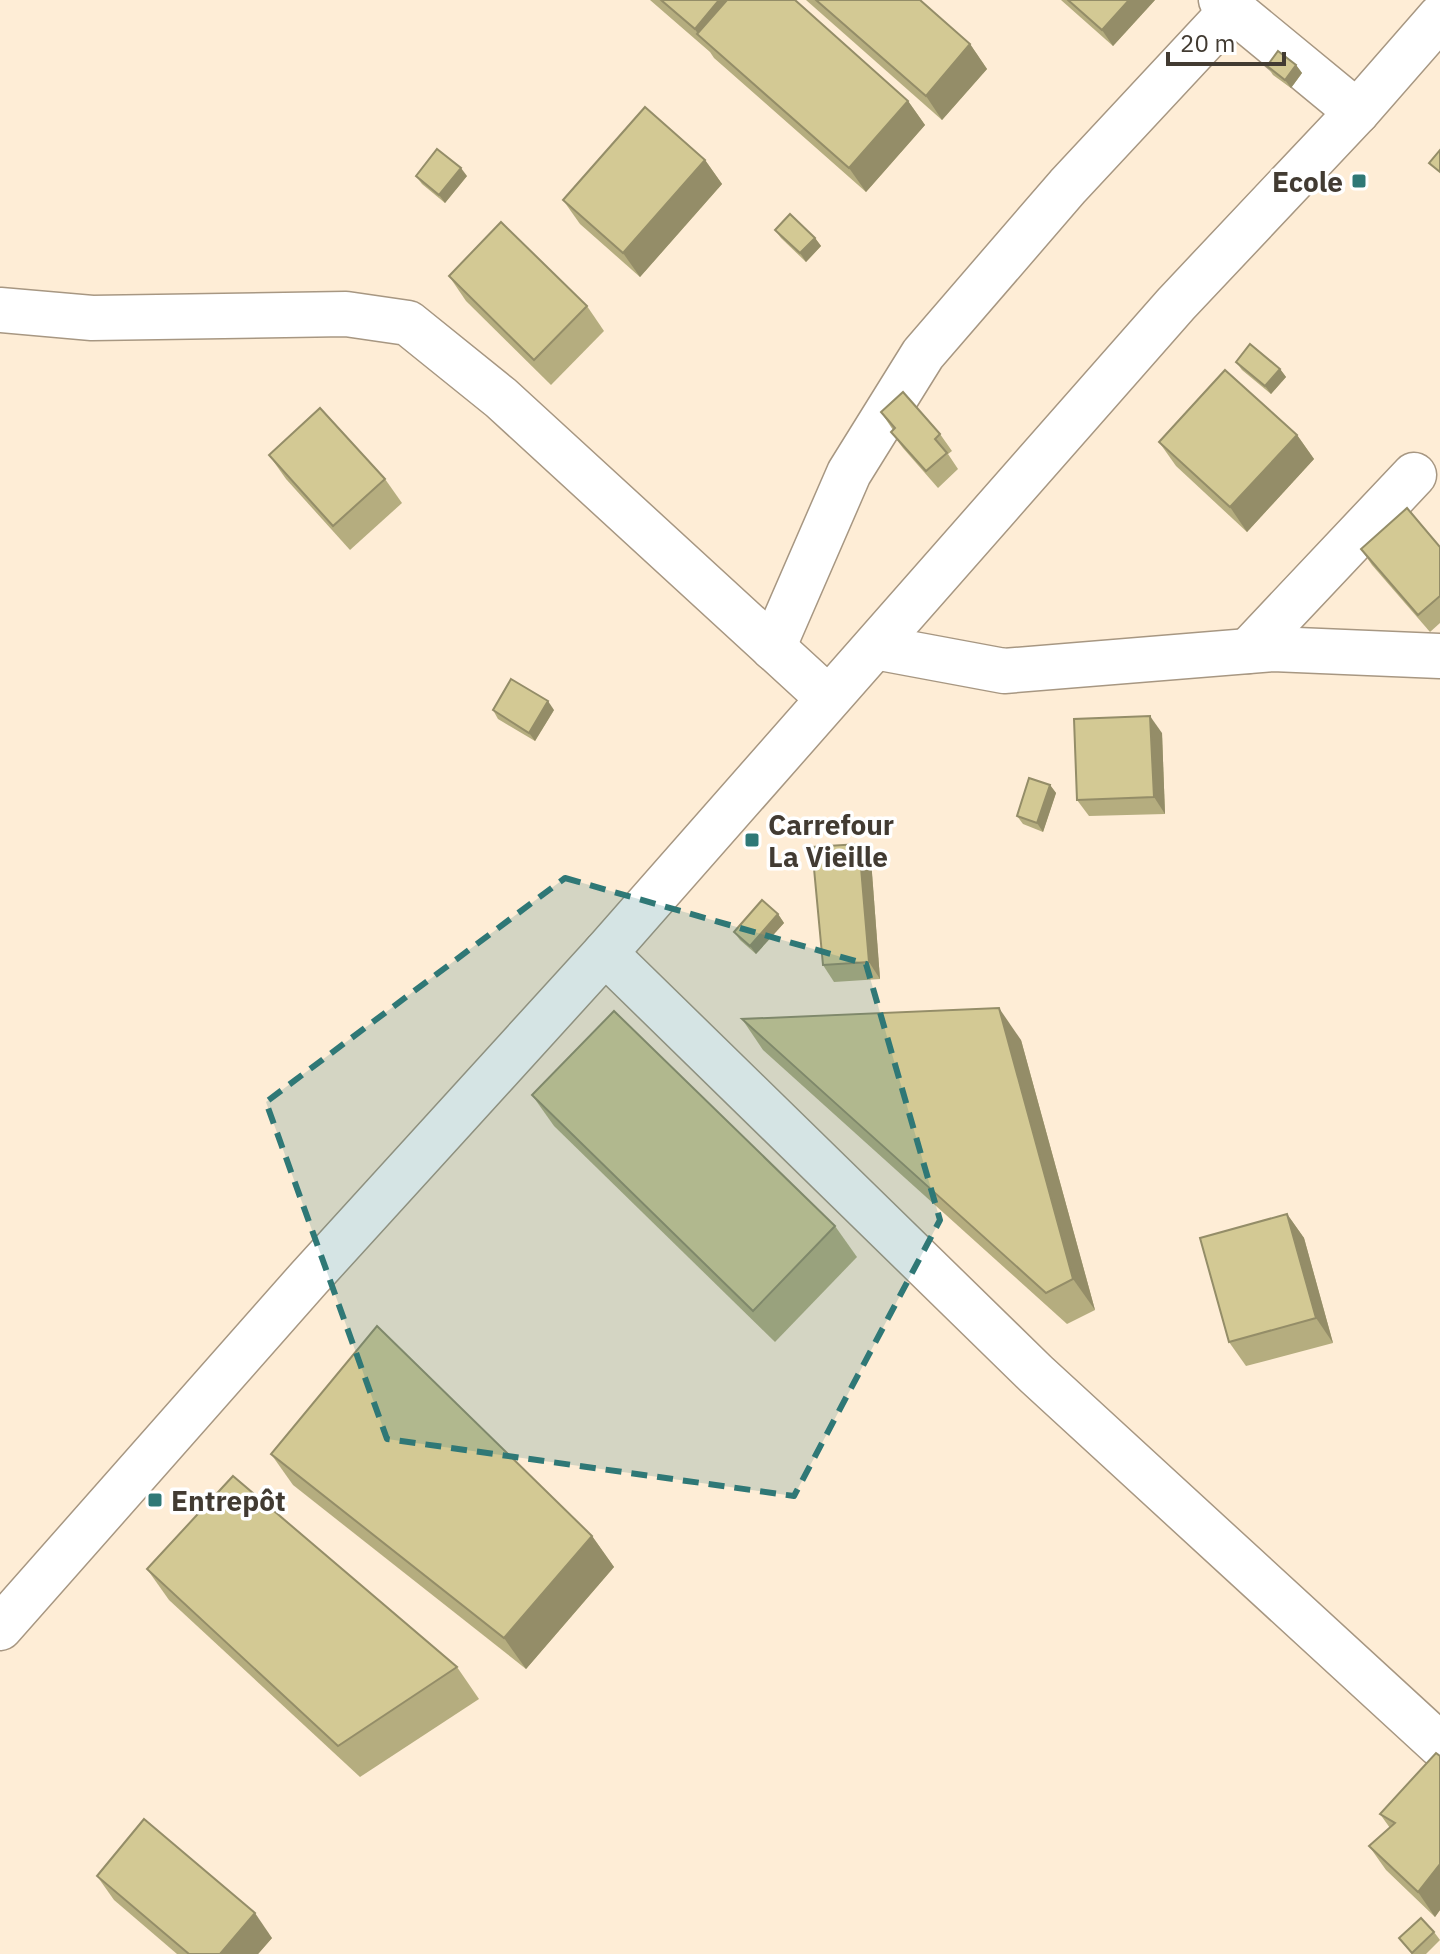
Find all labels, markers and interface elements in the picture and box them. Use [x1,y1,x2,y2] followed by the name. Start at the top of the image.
[1168,16,1284,66] scale bar
[1180,27,1235,59] text: 20 m
[1272,163,1343,200] place label: Ecole
[1350,172,1368,190] marker: Ecole
[768,806,894,875] place label: Carrefour La Vieille
[743,831,761,849] marker: Carrefour La Vieille
[171,1482,286,1519] place label: Entrepôt
[146,1491,164,1509] marker: Entrepôt

